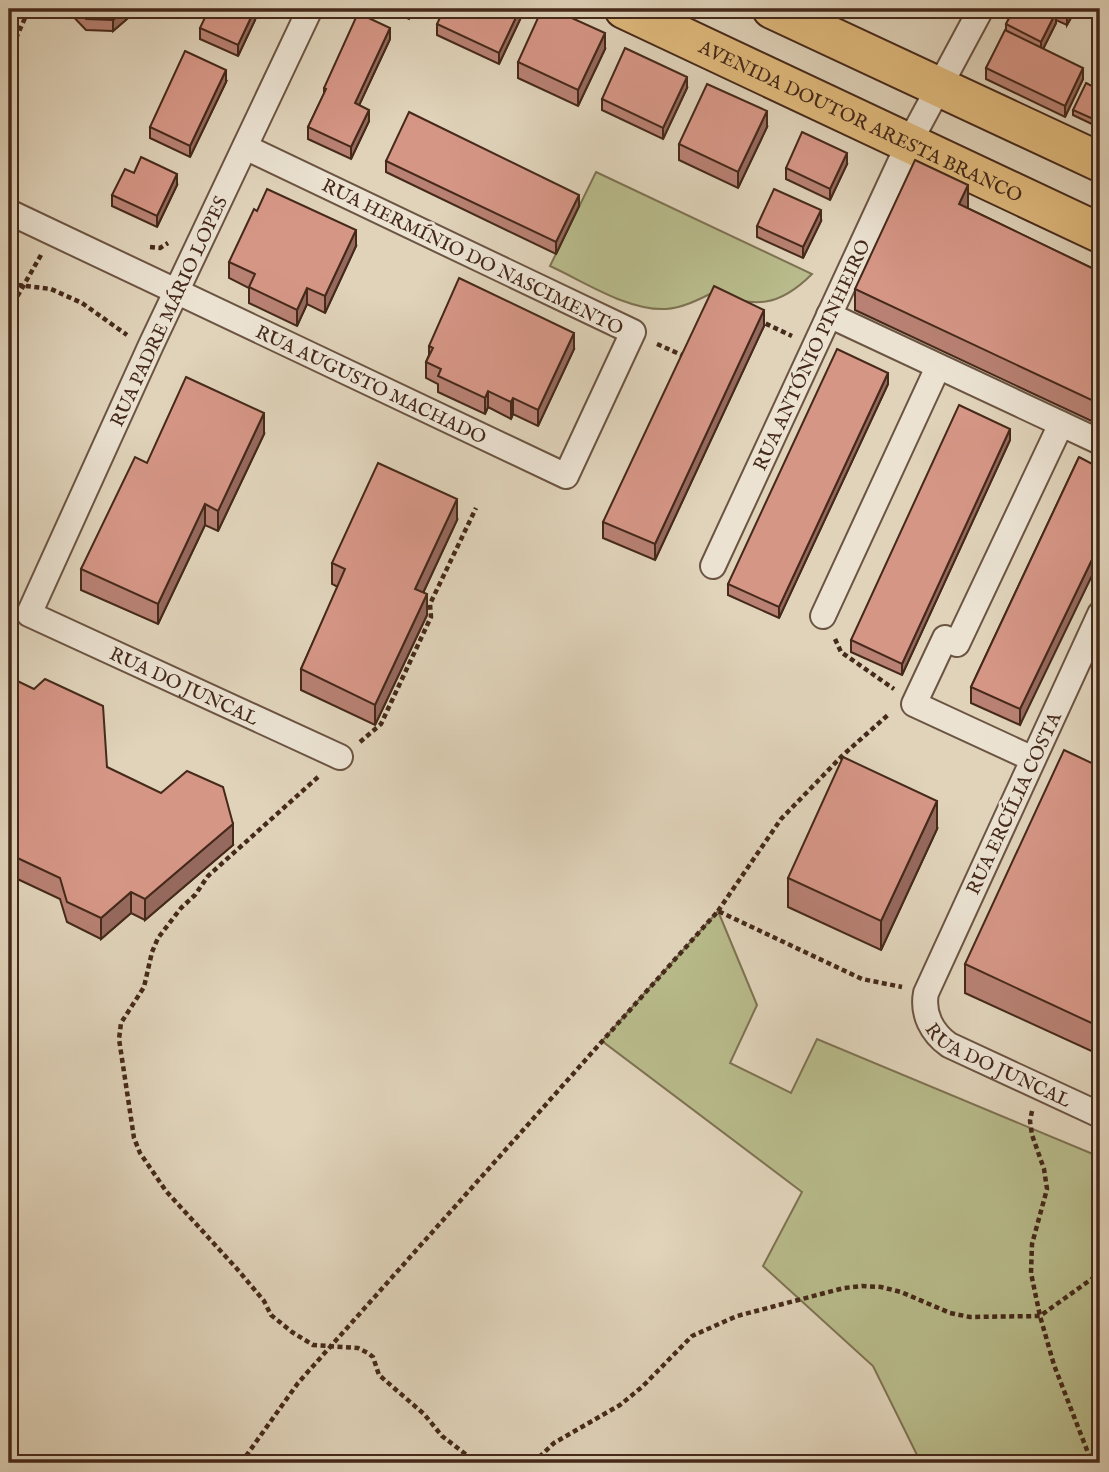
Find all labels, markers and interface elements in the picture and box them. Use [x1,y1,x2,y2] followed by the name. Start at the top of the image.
[694,36,1026,209] street label: AVENIDA DOUTOR ARESTA BRANCO
[317,173,628,342] street label: RUA HERMÍNIO DO NASCIMENTO
[105,192,234,431] street label: RUA PADRE MÁRIO LOPES
[749,236,877,475] street label: RUA ANTÓNIO PINHEIRO
[251,321,490,451] street label: RUA AUGUSTO MACHADO
[105,643,262,732] street label: RUA DO JUNCAL
[961,707,1068,899] street label: RUA ERCÍLIA COSTA
[919,1019,1075,1114] street label: RUA DO JUNCAL

